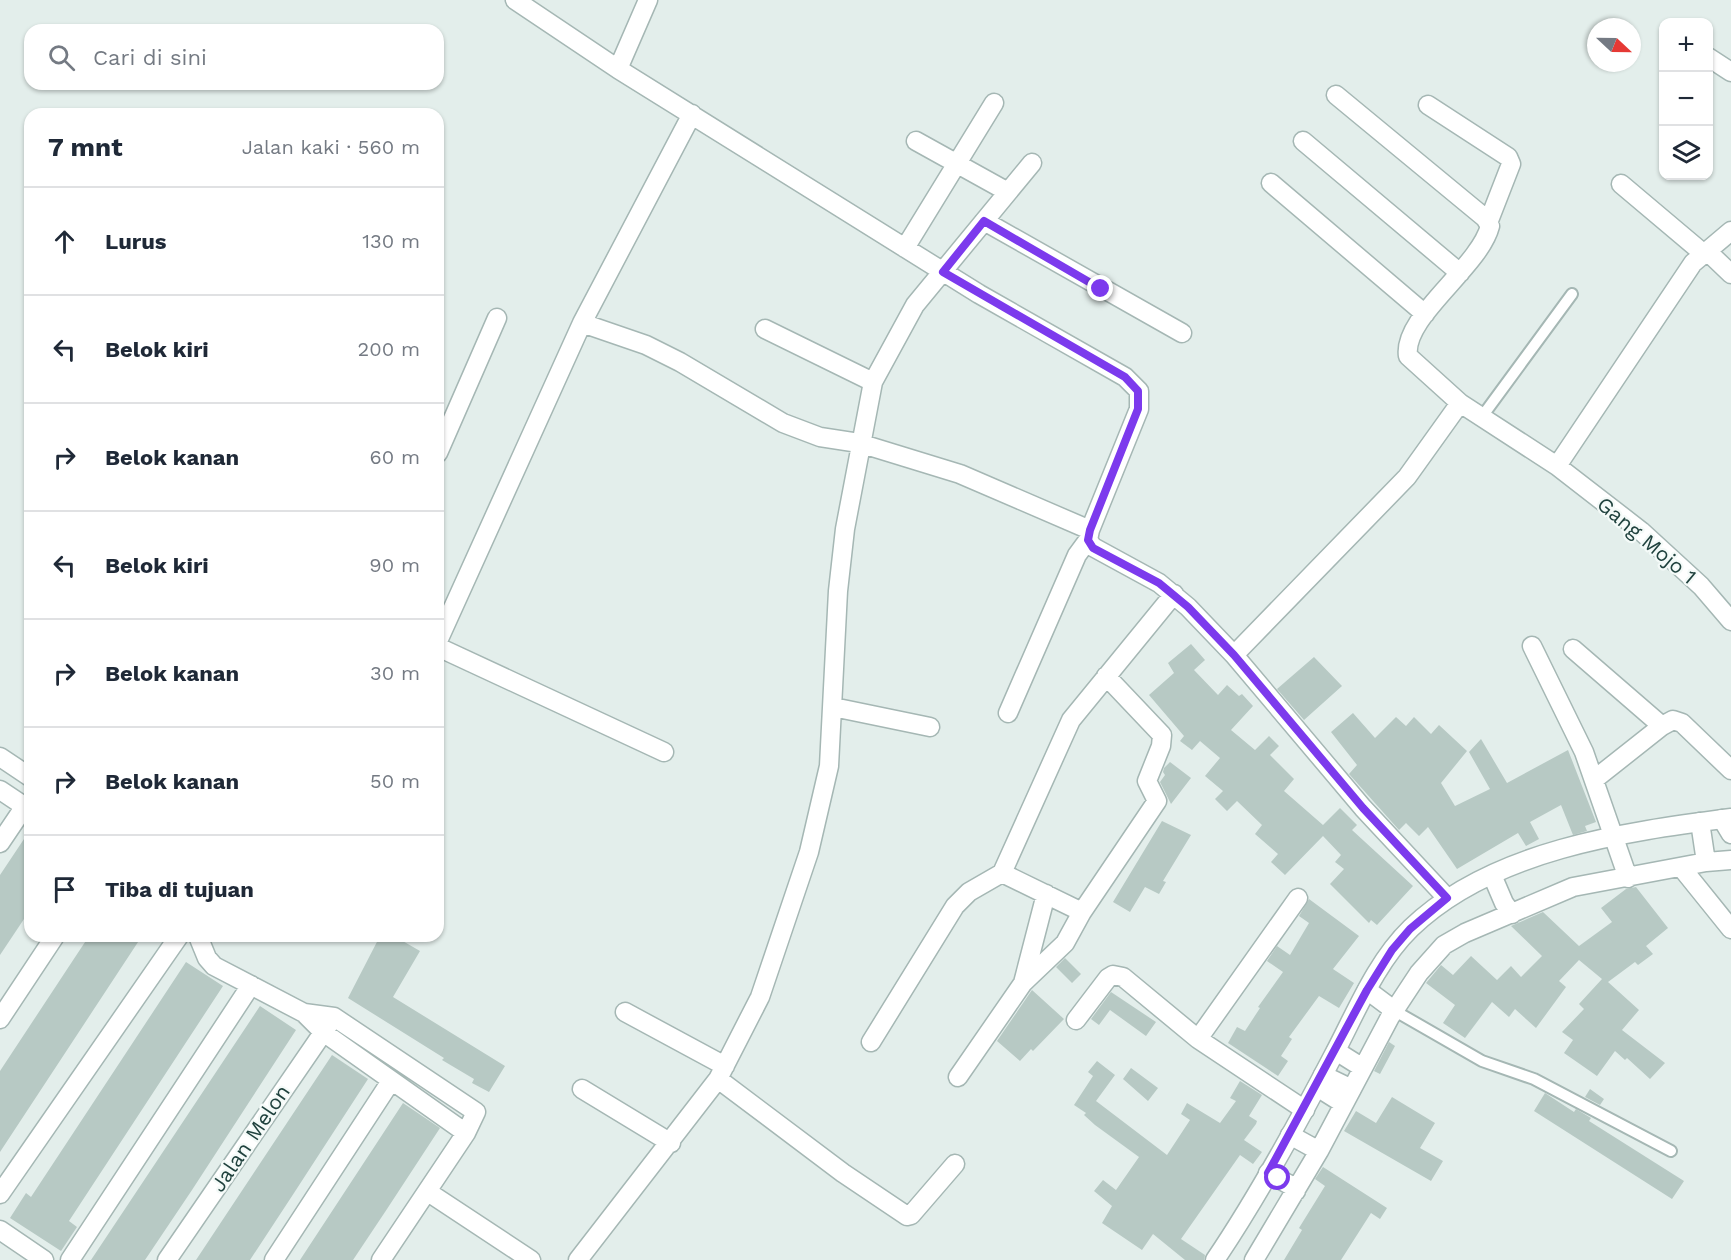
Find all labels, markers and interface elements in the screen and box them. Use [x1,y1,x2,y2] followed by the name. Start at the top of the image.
[1587,18,1641,72] north arrow
[1659,18,1713,180] map controls
[1659,18,1713,72] button: +
[24,24,444,90] search box
[45,41,78,74] icon: search
[93,45,207,70] text: Cari di sini
[1659,72,1713,126] button: −
[1659,126,1713,180] button: layers
[48,132,123,162] text: 7 mnt
[242,135,420,159] text: Jalan kaki · 560 m
[48,225,81,258] icon: ahead
[105,229,167,254] text: Lurus
[362,229,420,253] text: 130 m
[1087,275,1113,301] route end
[48,333,81,366] icon: left
[105,337,209,362] text: Belok kiri
[358,337,420,361] text: 200 m
[48,441,81,474] icon: right
[105,445,239,470] text: Belok kanan
[370,445,420,469] text: 60 m
[1592,491,1702,589] street label: Gang Mojo 1
[48,549,81,582] icon: left
[105,553,209,578] text: Belok kiri
[369,553,420,577] text: 90 m
[48,657,81,690] icon: right
[105,661,239,686] text: Belok kanan
[370,661,420,685] text: 30 m
[48,765,81,798] icon: right
[105,769,239,794] text: Belok kanan
[370,769,420,793] text: 50 m
[48,873,81,906] icon: arrive
[105,877,254,902] text: Tiba di tujuan
[205,1080,295,1196] street label: Jalan Melon
[1264,1164,1290,1190] route start

